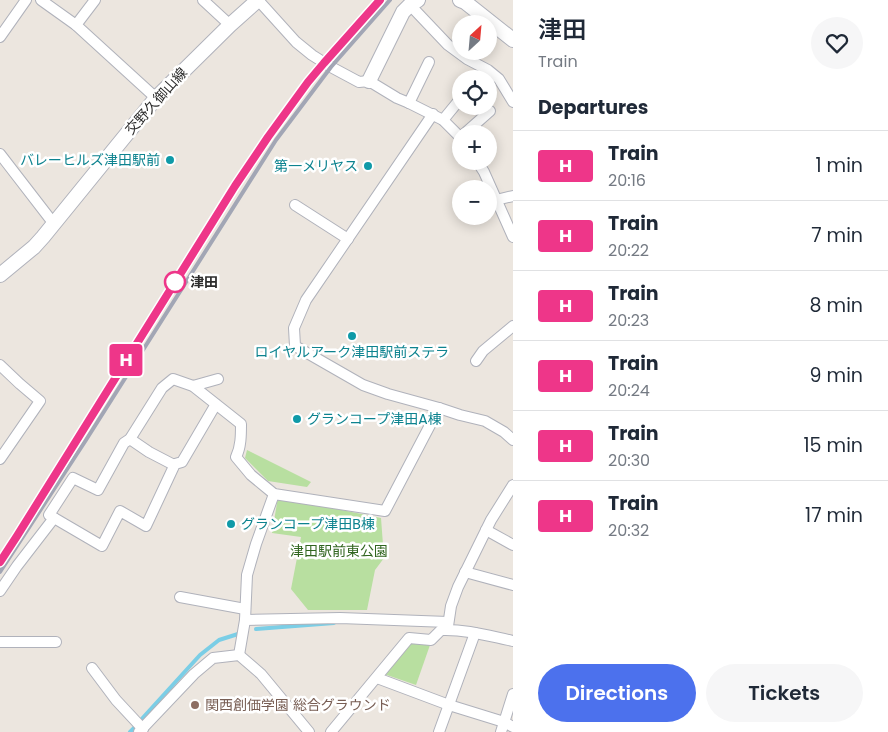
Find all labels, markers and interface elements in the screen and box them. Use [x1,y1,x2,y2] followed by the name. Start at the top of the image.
[538,13,586,46] text: 津田
[452,15,498,60] north arrow
[452,15,497,225] map controls
[811,17,863,69] button: heart
[538,50,578,73] text: Train
[120,63,192,139] street label: 交野久御山線
[452,70,497,115] button: locate
[538,94,648,121] text: Departures
[452,125,497,170] button: +
[608,140,659,167] text: Train
[20,150,160,170] place label: バレーヒルズ津田駅前
[815,152,863,179] text: 1 min
[559,153,572,178] text: H
[164,154,176,166] marker: バレーヒルズ津田駅前
[274,156,358,176] place label: 第一メリヤス
[362,160,374,172] marker: 第一メリヤス
[608,169,646,192] text: 20:16
[452,180,497,225] button: −
[608,210,659,237] text: Train
[811,222,863,249] text: 7 min
[559,223,572,248] text: H
[608,239,649,262] text: 20:22
[164,271,186,293] marker: 津田
[190,272,218,292] place label: 津田
[608,280,659,307] text: Train
[810,292,863,319] text: 8 min
[559,293,572,318] text: H
[608,309,649,332] text: 20:23
[346,330,358,342] marker: ロイヤルアーク津田駅前ステラ
[255,342,449,362] place label: ロイヤルアーク津田駅前ステラ
[110,344,142,376] line badge: H
[119,347,133,372] text: H
[608,350,659,377] text: Train
[810,362,863,389] text: 9 min
[559,363,572,388] text: H
[608,379,650,402] text: 20:24
[307,409,442,429] place label: グランコープ津田A棟
[291,413,303,425] marker: グランコープ津田A棟
[608,420,659,447] text: Train
[804,432,863,459] text: 15 min
[559,433,572,458] text: H
[608,449,650,472] text: 20:30
[608,490,659,517] text: Train
[805,502,863,529] text: 17 min
[559,503,572,528] text: H
[241,514,375,534] place label: グランコープ津田B棟
[225,518,237,530] marker: グランコープ津田B棟
[608,519,649,542] text: 20:32
[290,541,388,561] park label: 津田駅前東公園
[538,664,696,722] button: Directions
[706,664,863,722] button: Tickets
[205,695,391,715] place label: 関西創価学園 総合グラウンド
[189,699,201,711] marker: 関西創価学園 総合グラウンド

